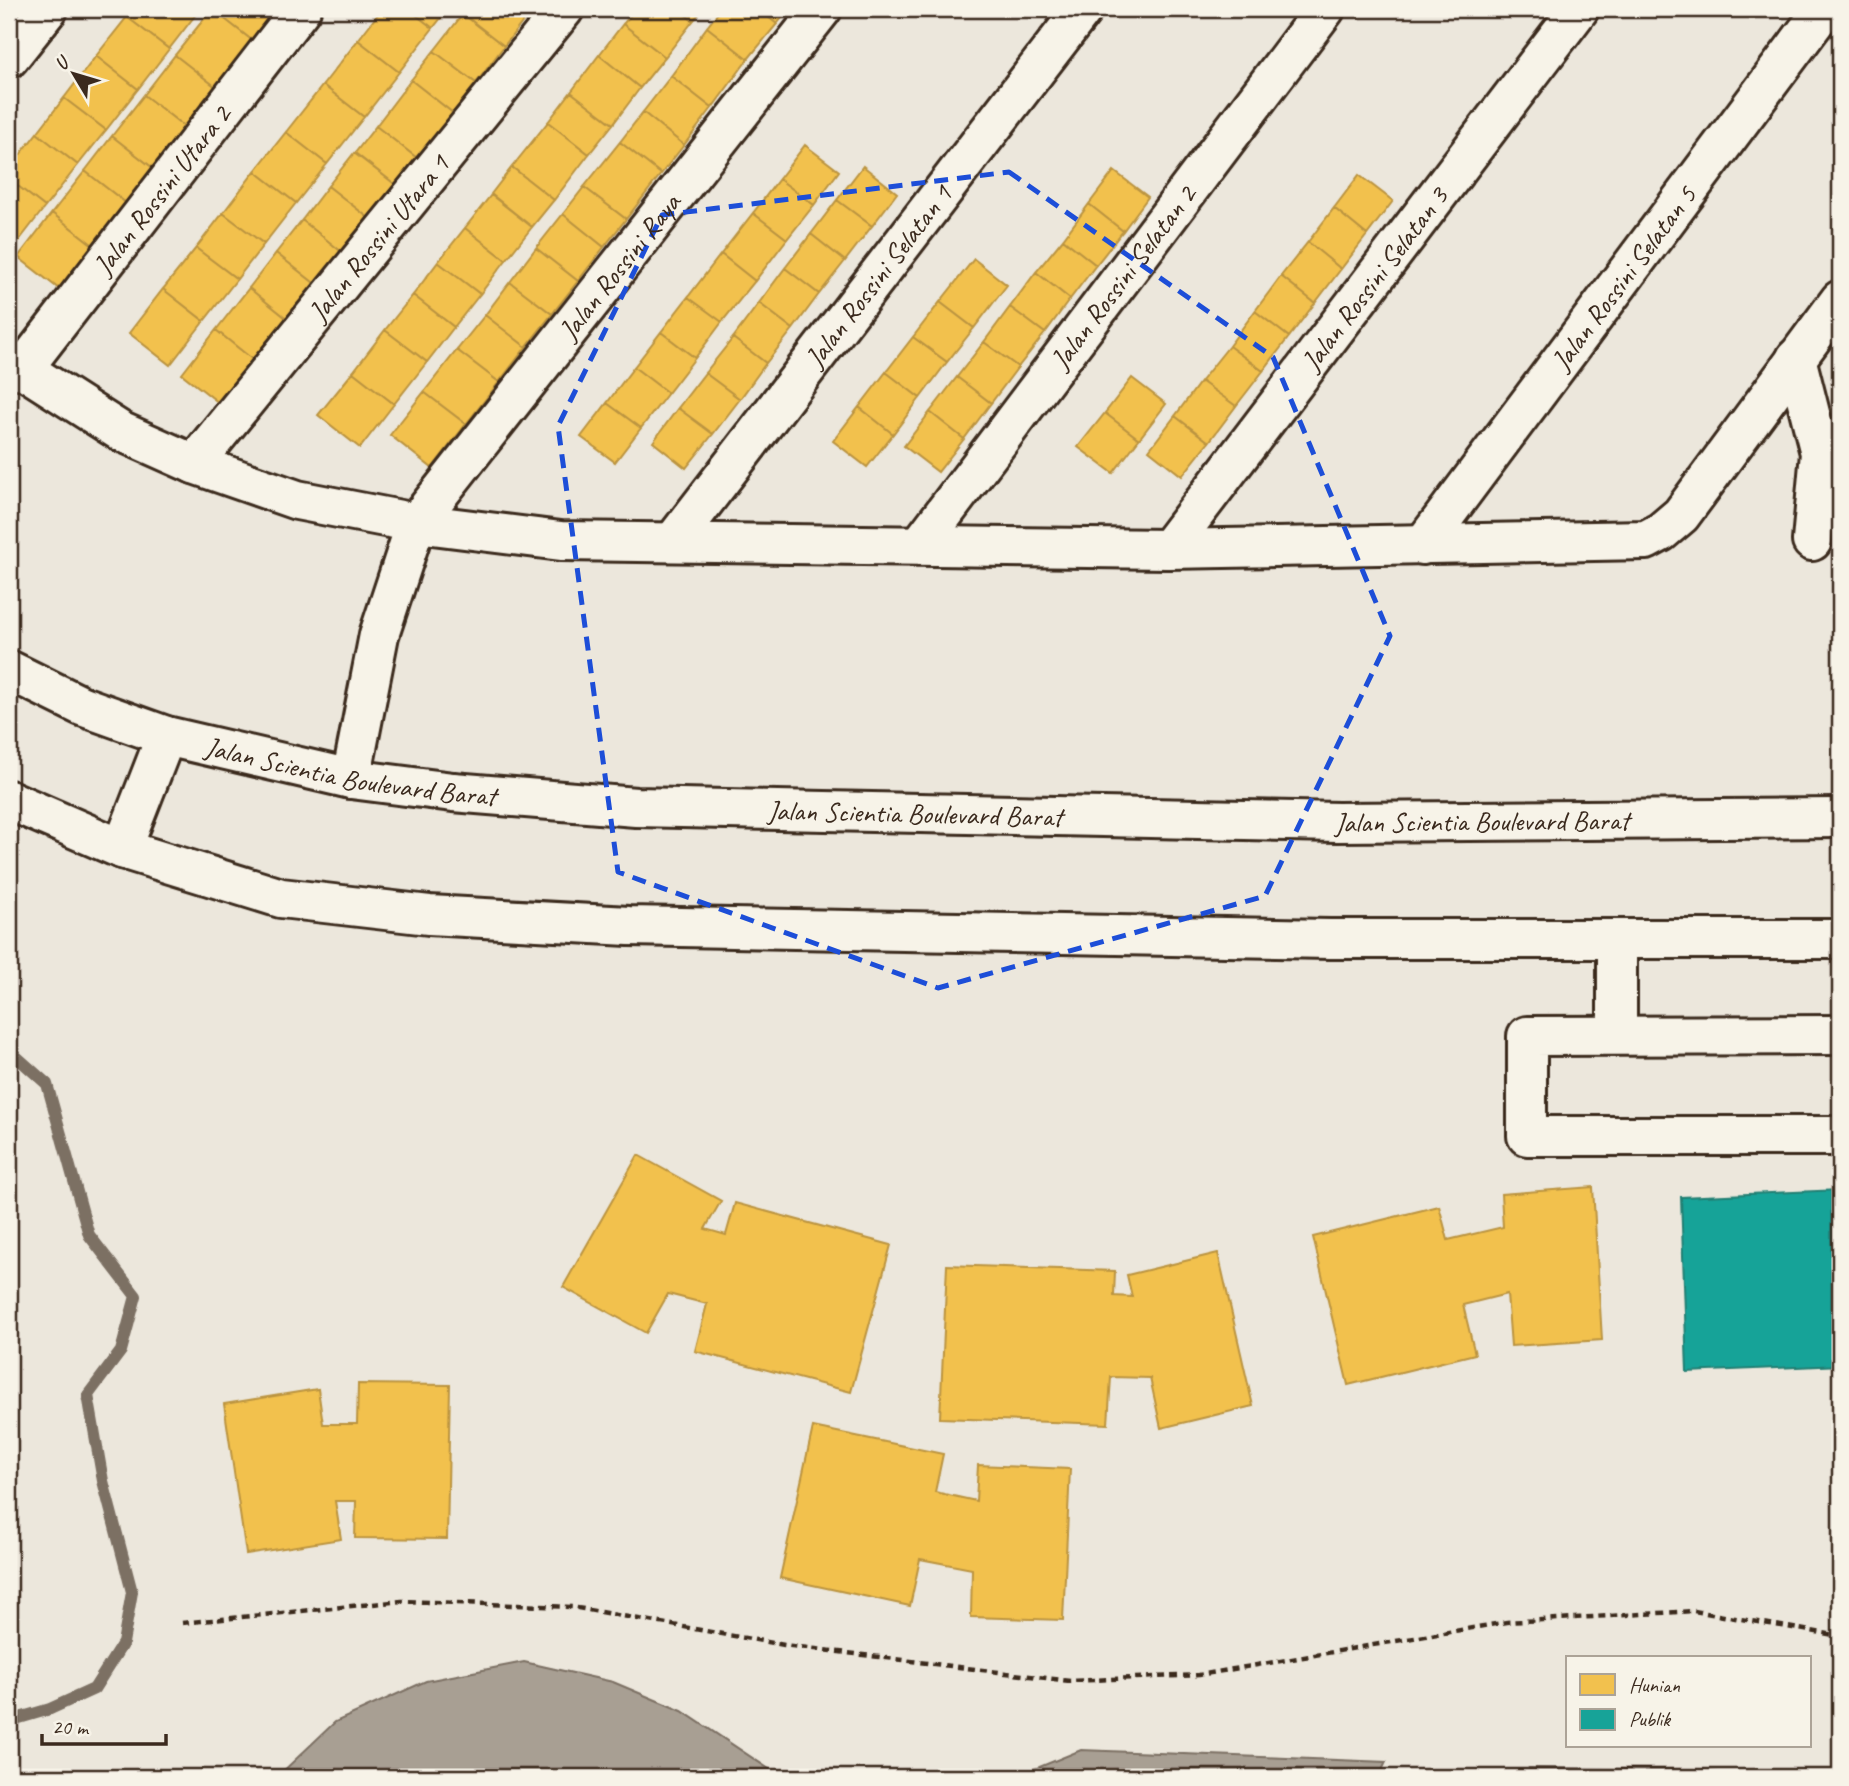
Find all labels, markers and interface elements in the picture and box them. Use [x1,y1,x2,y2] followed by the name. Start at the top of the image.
[38,38,108,108] north arrow
[49,50,76,75] text: U
[84,96,239,283] street label: Jalan Rossini Utara 2
[299,146,457,329] street label: Jalan Rossini Utara 1
[795,176,960,376] street label: Jalan Rossini Selatan 1
[1041,176,1205,377] street label: Jalan Rossini Selatan 2
[1542,177,1704,378] street label: Jalan Rossini Selatan 5
[1292,178,1456,379] street label: Jalan Rossini Selatan 3
[549,185,689,348] street label: Jalan Rossini Raya
[200,728,501,813] street label: Jalan Scientia Boulevard Barat
[765,792,1066,834] street label: Jalan Scientia Boulevard Barat
[1332,802,1633,840] street label: Jalan Scientia Boulevard Barat
[1566,1656,1811,1748] legend
[1629,1672,1681,1698] text: Hunian
[42,1702,166,1746] scale bar
[1629,1706,1671,1732] text: Publik
[52,1714,90,1740] text: 20 m

